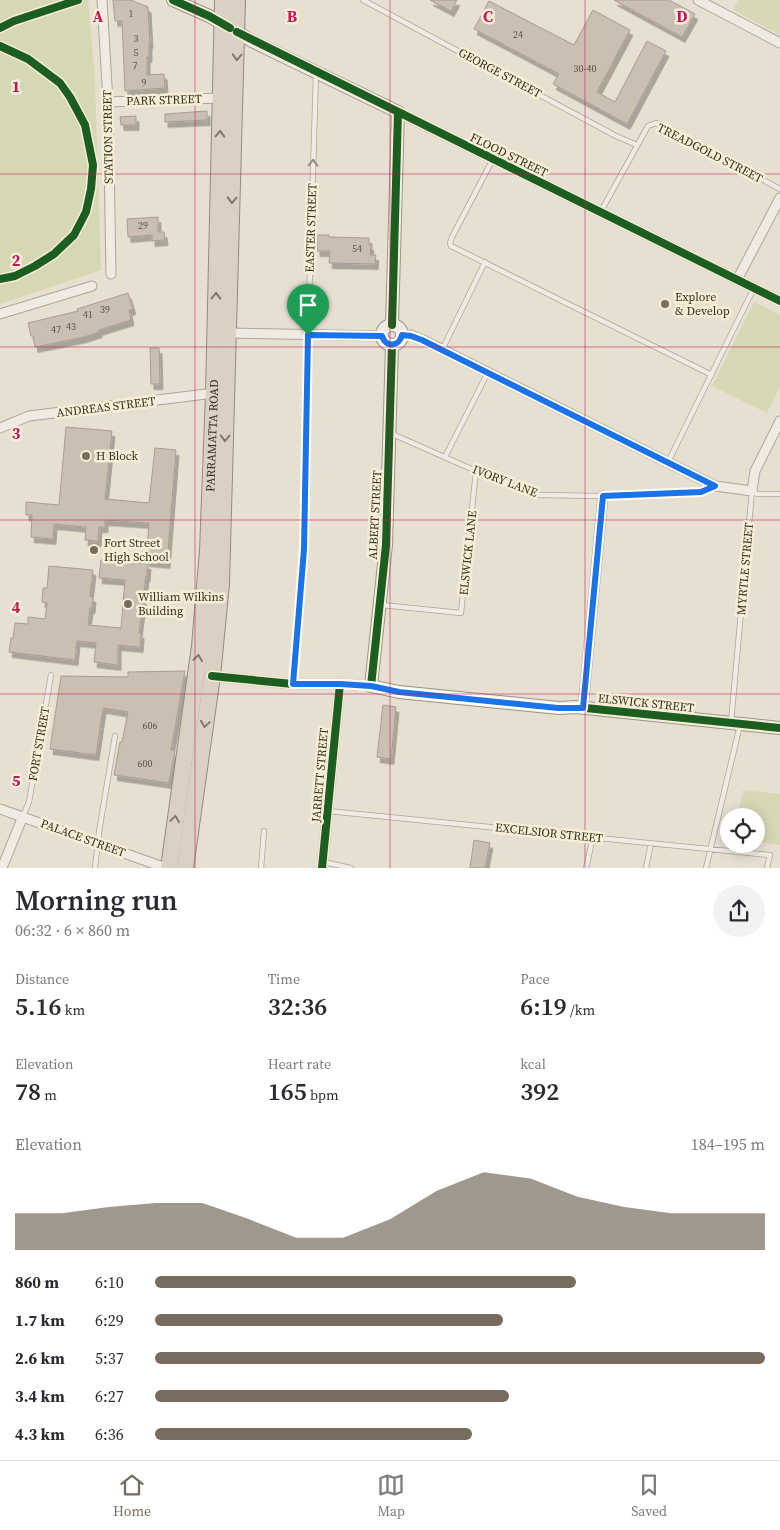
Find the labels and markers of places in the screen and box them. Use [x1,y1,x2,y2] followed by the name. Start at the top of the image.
[287,284,329,335] pin
[675,289,730,319] place label: Explore & Develop
[659,298,671,310] marker: Explore & Develop
[96,448,139,464] place label: H Block
[80,450,92,462] marker: H Block
[104,535,169,565] place label: Fort Street High School
[88,544,100,556] marker: Fort Street High School
[138,589,224,619] place label: William Wilkins Building
[122,598,134,610] marker: William Wilkins Building

